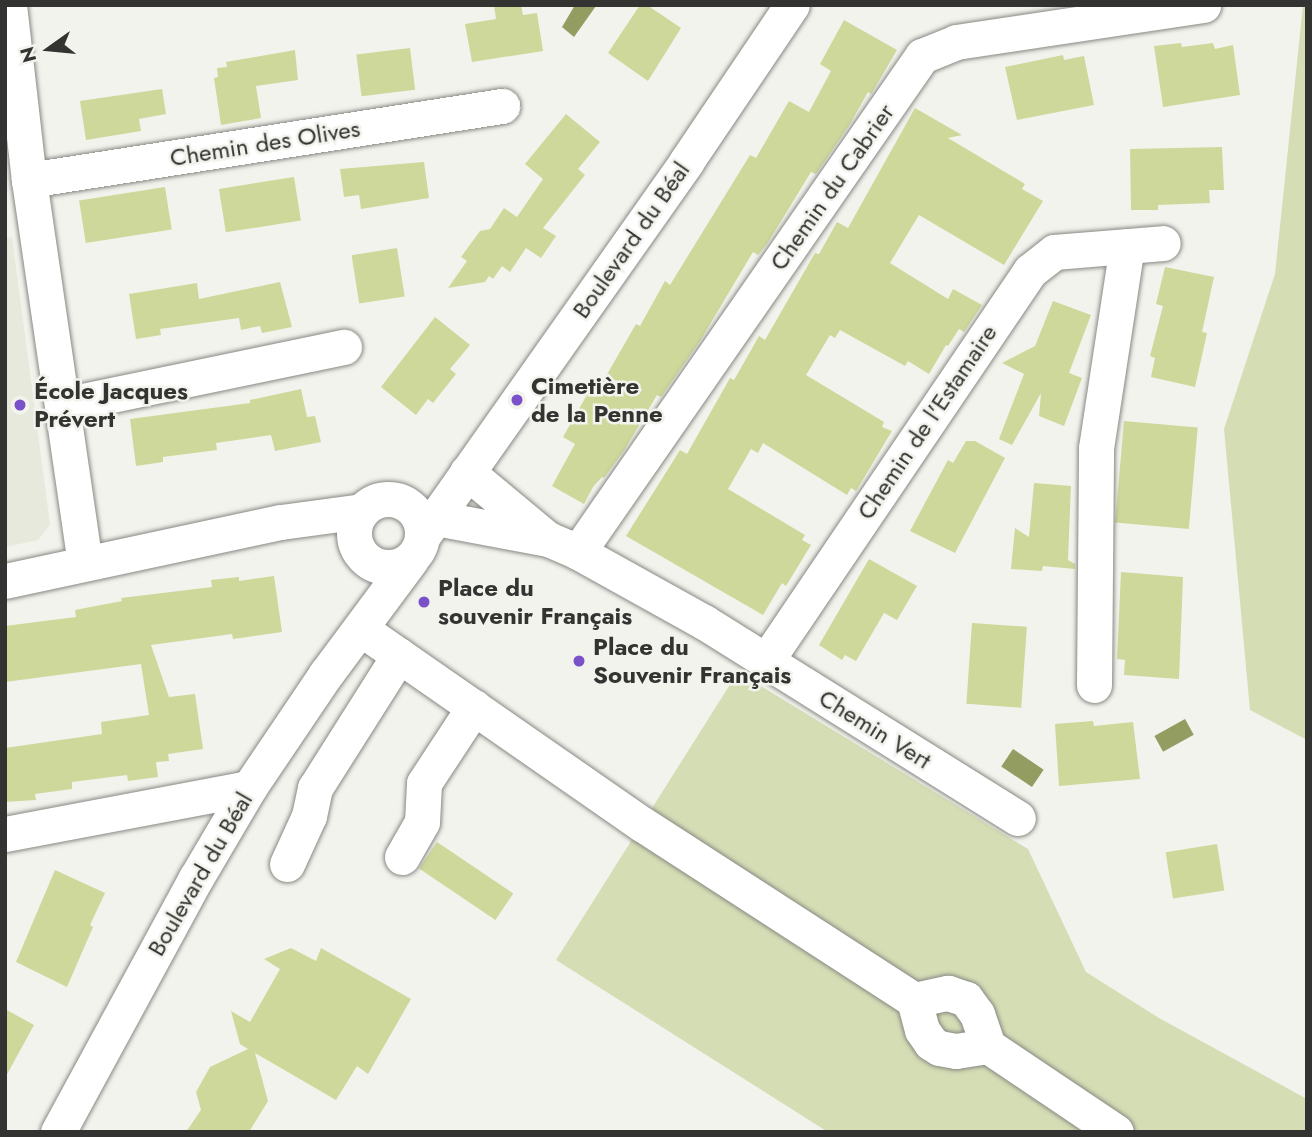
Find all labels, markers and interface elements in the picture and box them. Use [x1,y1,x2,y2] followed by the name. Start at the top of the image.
[14,14,84,84] north arrow
[13,44,43,65] text: N
[764,98,900,276] street label: Chemin du Cabrier
[168,114,362,172] street label: Chemin des Olives
[566,156,696,324] street label: Boulevard du Béal
[851,319,1003,525] street label: Chemin de l'Estamaire
[531,372,663,428] place label: Cimetière de la Penne
[34,377,188,433] place label: École Jacques Prévert
[509,392,525,408] marker: Cimetière de la Penne
[12,397,28,413] marker: École Jacques Prévert
[438,574,632,630] place label: Place du souvenir Français
[416,594,432,610] marker: Place du souvenir Français
[593,633,791,689] place label: Place du Souvenir Français
[571,653,587,669] marker: Place du Souvenir Français
[814,683,936,775] street label: Chemin Vert
[141,787,259,961] street label: Boulevard du Béal

